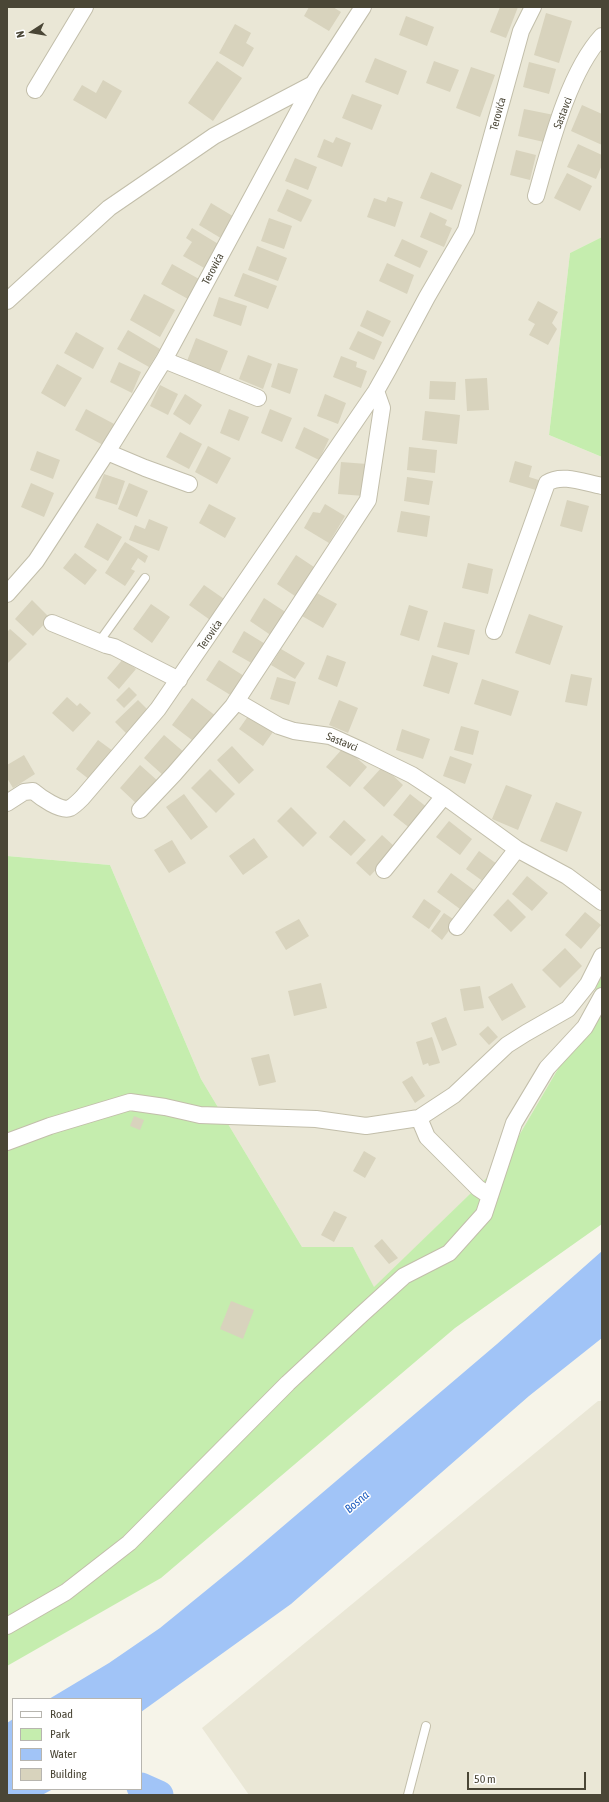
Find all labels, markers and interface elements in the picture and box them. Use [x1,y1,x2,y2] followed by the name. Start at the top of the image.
[12,12,52,52] north arrow
[14,30,27,39] text: N
[551,95,575,131] street label: Sastavci
[487,96,509,132] street label: Terovića
[199,251,227,287] street label: Terovića
[195,617,225,653] street label: Terovića
[324,730,360,754] street label: Sastavci
[342,1488,372,1516] water label: Bosna
[12,1698,142,1790] legend
[50,1707,73,1721] text: Road
[50,1727,70,1741] text: Park
[50,1747,76,1761] text: Water
[469,1764,588,1790] scale bar
[50,1767,87,1781] text: Building
[474,1772,496,1786] text: 50 m

